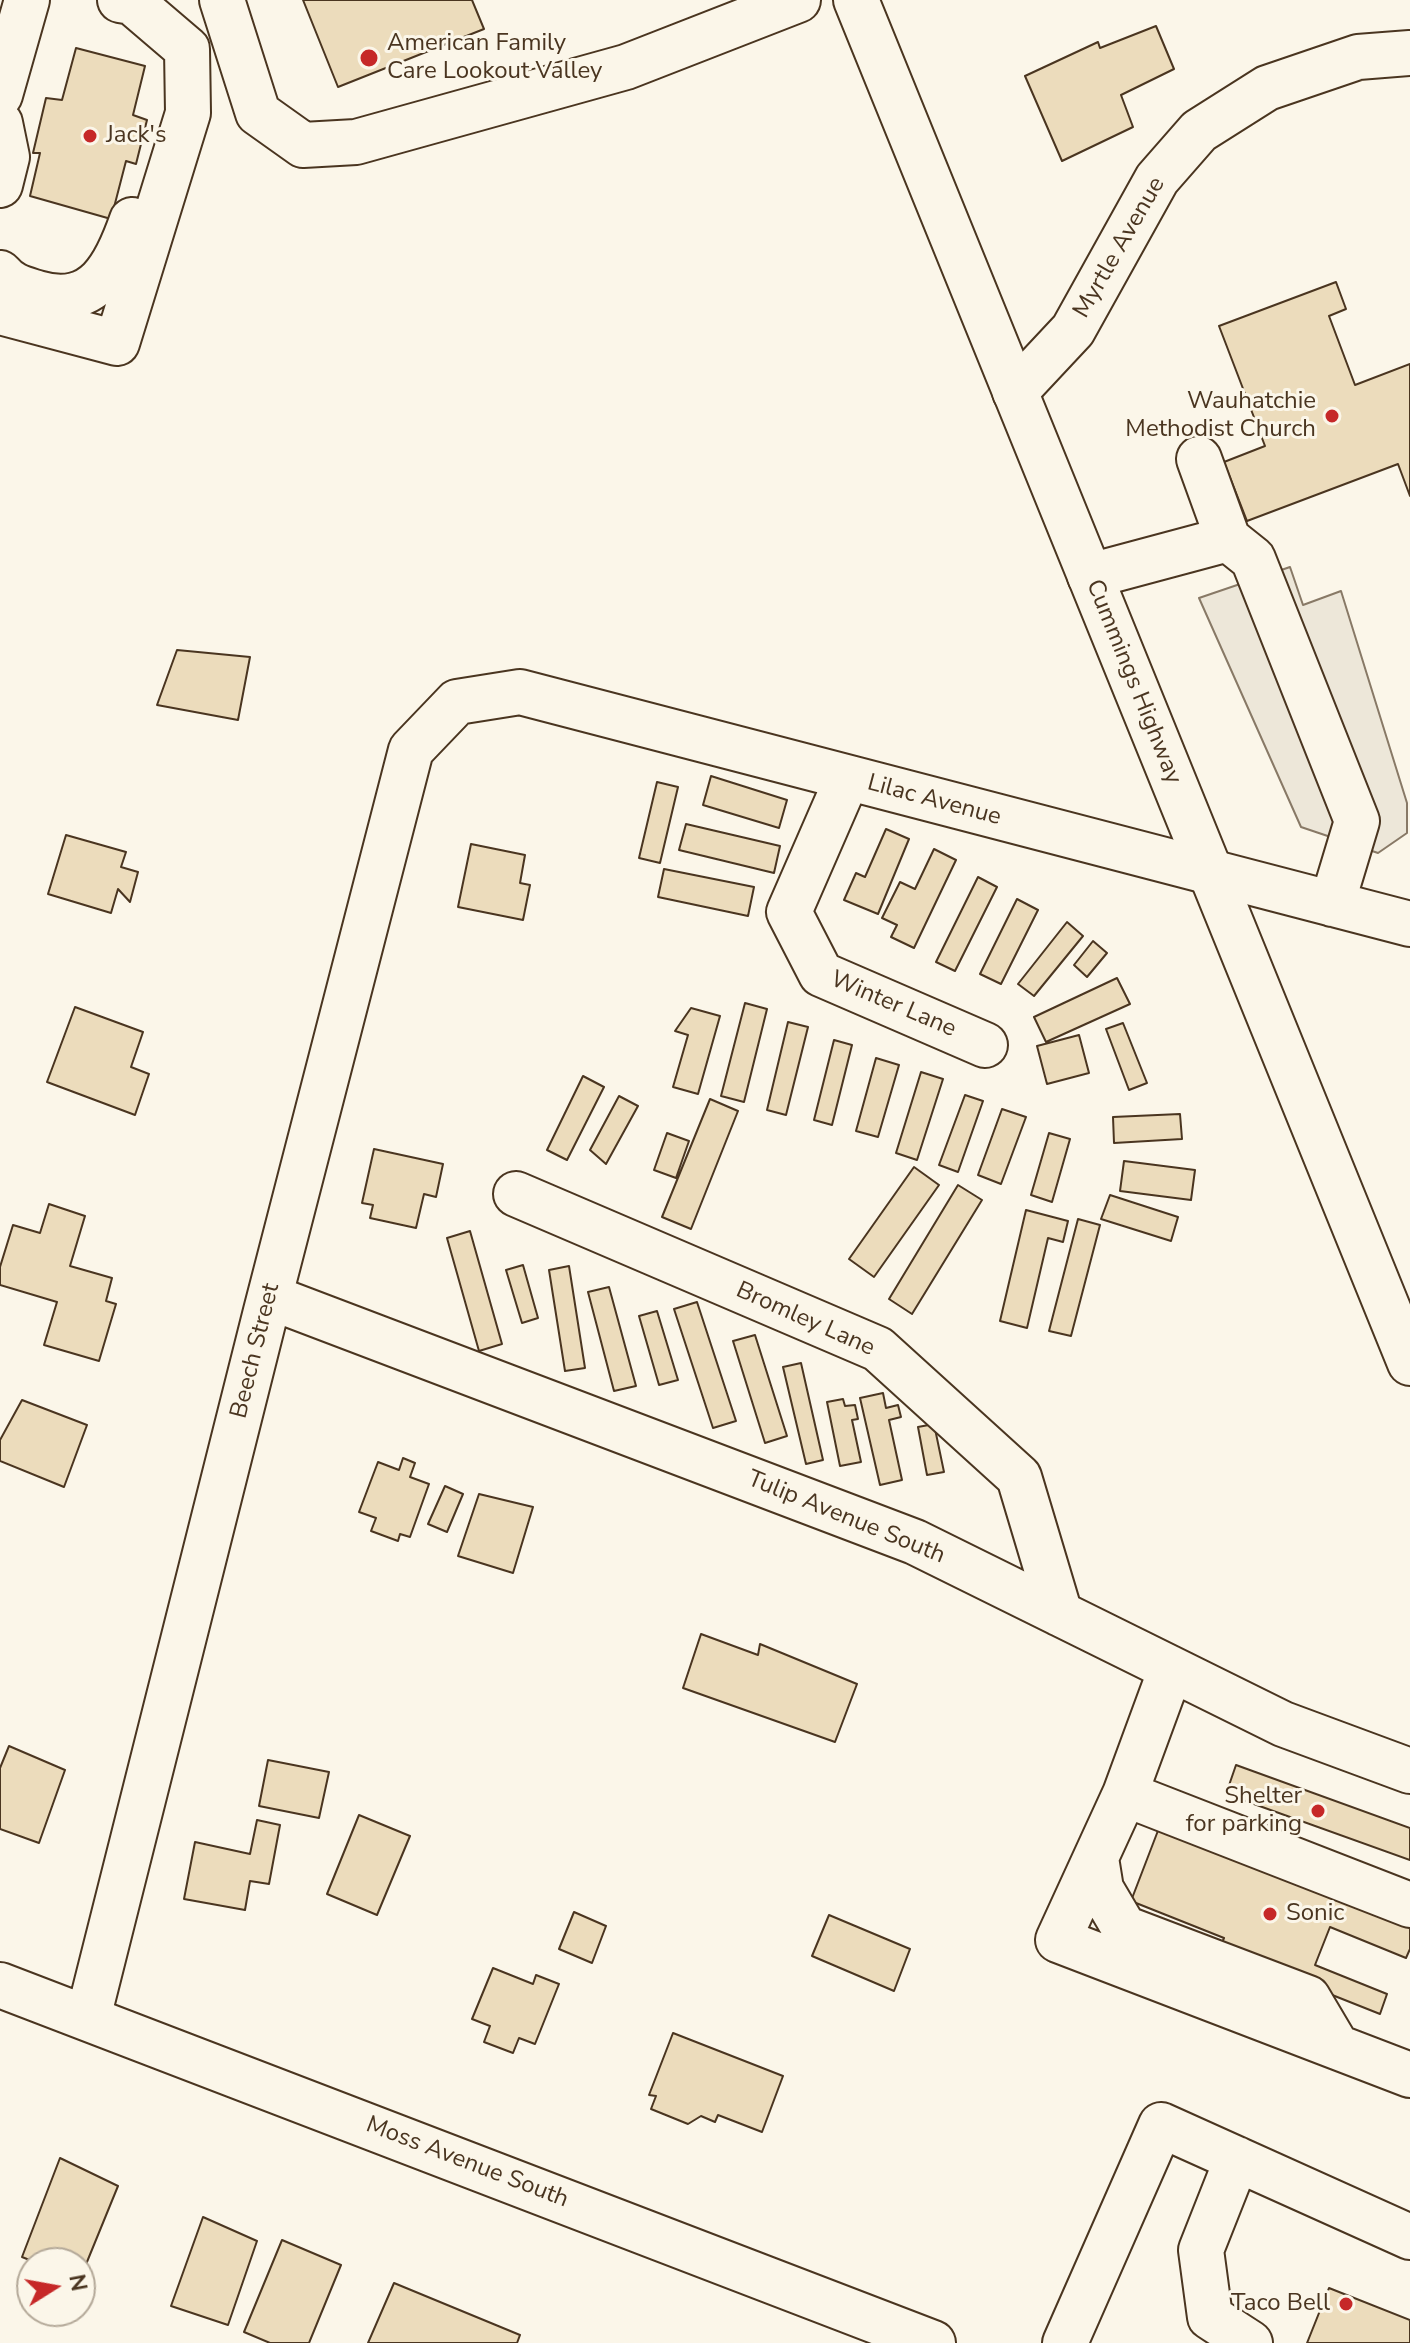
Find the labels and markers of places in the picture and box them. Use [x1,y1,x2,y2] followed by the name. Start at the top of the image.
[387,30,602,86] place label: American Family Care Lookout Valley
[358,47,380,69] marker: American Family Care Lookout Valley
[106,122,166,150] place label: Jack's
[81,127,99,145] marker: Jack's
[1125,388,1316,444] place label: Wauhatchie Methodist Church
[1323,407,1341,425] marker: Wauhatchie Methodist Church
[1186,1783,1302,1839] place label: Shelter for parking
[1309,1802,1327,1820] marker: Shelter for parking
[1286,1900,1344,1928] place label: Sonic
[1261,1905,1279,1923] marker: Sonic
[1231,2290,1330,2318] place label: Taco Bell
[1337,2295,1355,2313] marker: Taco Bell

